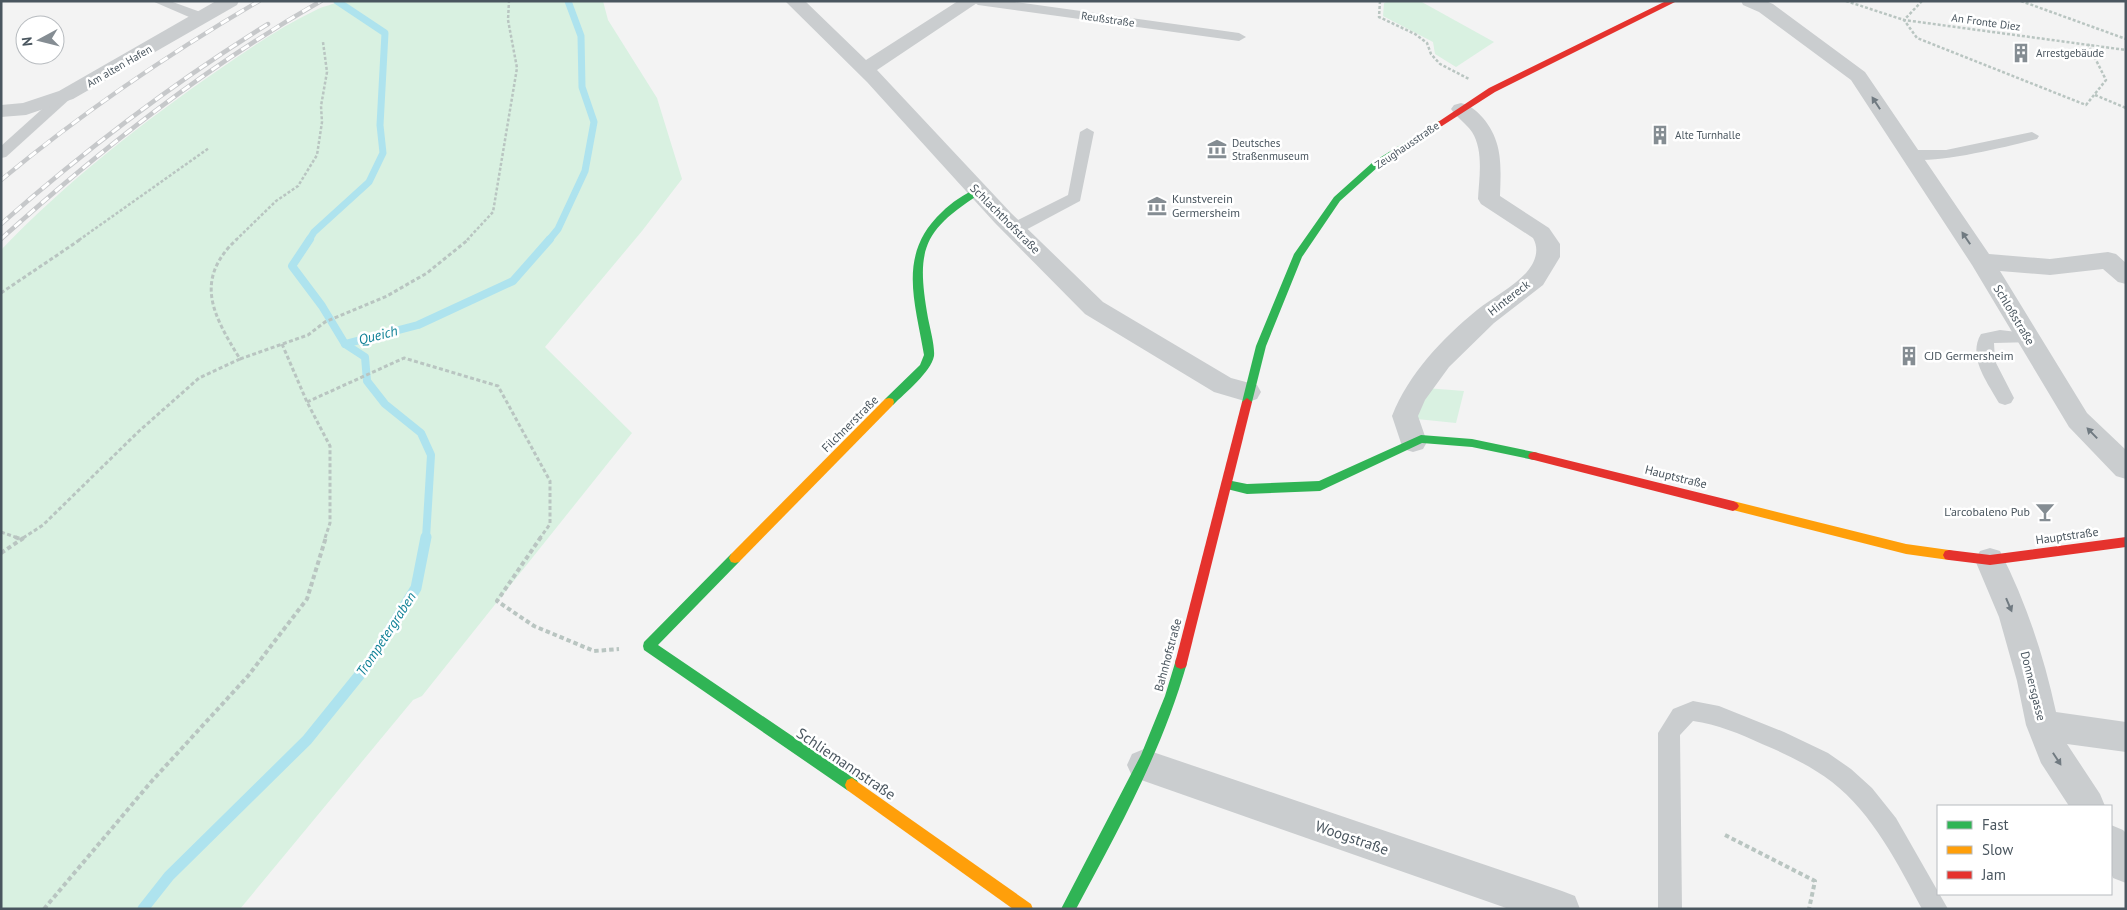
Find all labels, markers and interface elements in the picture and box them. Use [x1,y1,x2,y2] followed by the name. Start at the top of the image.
[1080,8,1136,30] street label: Reußstraße
[1951,10,2021,34] street label: An Fronte Diez
[15,15,65,65] north arrow
[18,36,37,47] text: N
[84,42,154,90] street label: Am alten Hafen
[2010,42,2032,64] building icon: Arrestgebäude
[2036,46,2104,60] place label: Arrestgebäude
[1871,96,1881,110] one-way arrow
[1372,118,1442,172] street label: Zeughausstraße
[1649,124,1671,146] building icon: Alte Turnhalle
[1675,128,1741,142] place label: Alte Turnhalle
[1232,136,1309,163] place label: Deutsches Straßenmuseum
[1206,138,1228,160] museum icon: Deutsches Straßenmuseum
[967,181,1043,257] street label: Schlachthofstraße
[1172,191,1240,220] place label: Kunstverein Germersheim
[1146,195,1168,217] museum icon: Kunstverein Germersheim
[1961,232,1971,245] one-way arrow
[1485,276,1533,319] street label: Hintereck
[1991,282,2038,348] street label: Schloßstraße
[357,321,399,349] water label: Queich
[1898,345,1920,367] building icon: CJD Germersheim
[1924,348,2014,363] place label: CJD Germersheim
[818,392,881,455] street label: Filchnerstraße
[2086,428,2098,440] one-way arrow
[1644,462,1709,491] street label: Hauptstraße
[2034,501,2056,523] bar icon: L'arcobaleno Pub
[1944,504,2030,519] place label: L'arcobaleno Pub
[2034,524,2099,547] street label: Hauptstraße
[352,589,420,679] water label: Trompetergraben
[2005,598,2013,612] one-way arrow
[1151,617,1184,693] street label: Bahnhofstraße
[2018,650,2049,722] street label: Donnersgasse
[793,723,899,804] street label: Schliemannstraße
[2053,753,2062,766] one-way arrow
[1937,805,2112,895] legend
[1982,815,2009,834] text: Fast
[1313,816,1391,859] street label: Woogstraße
[1982,840,2013,859] text: Slow
[1981,865,2006,884] text: Jam

